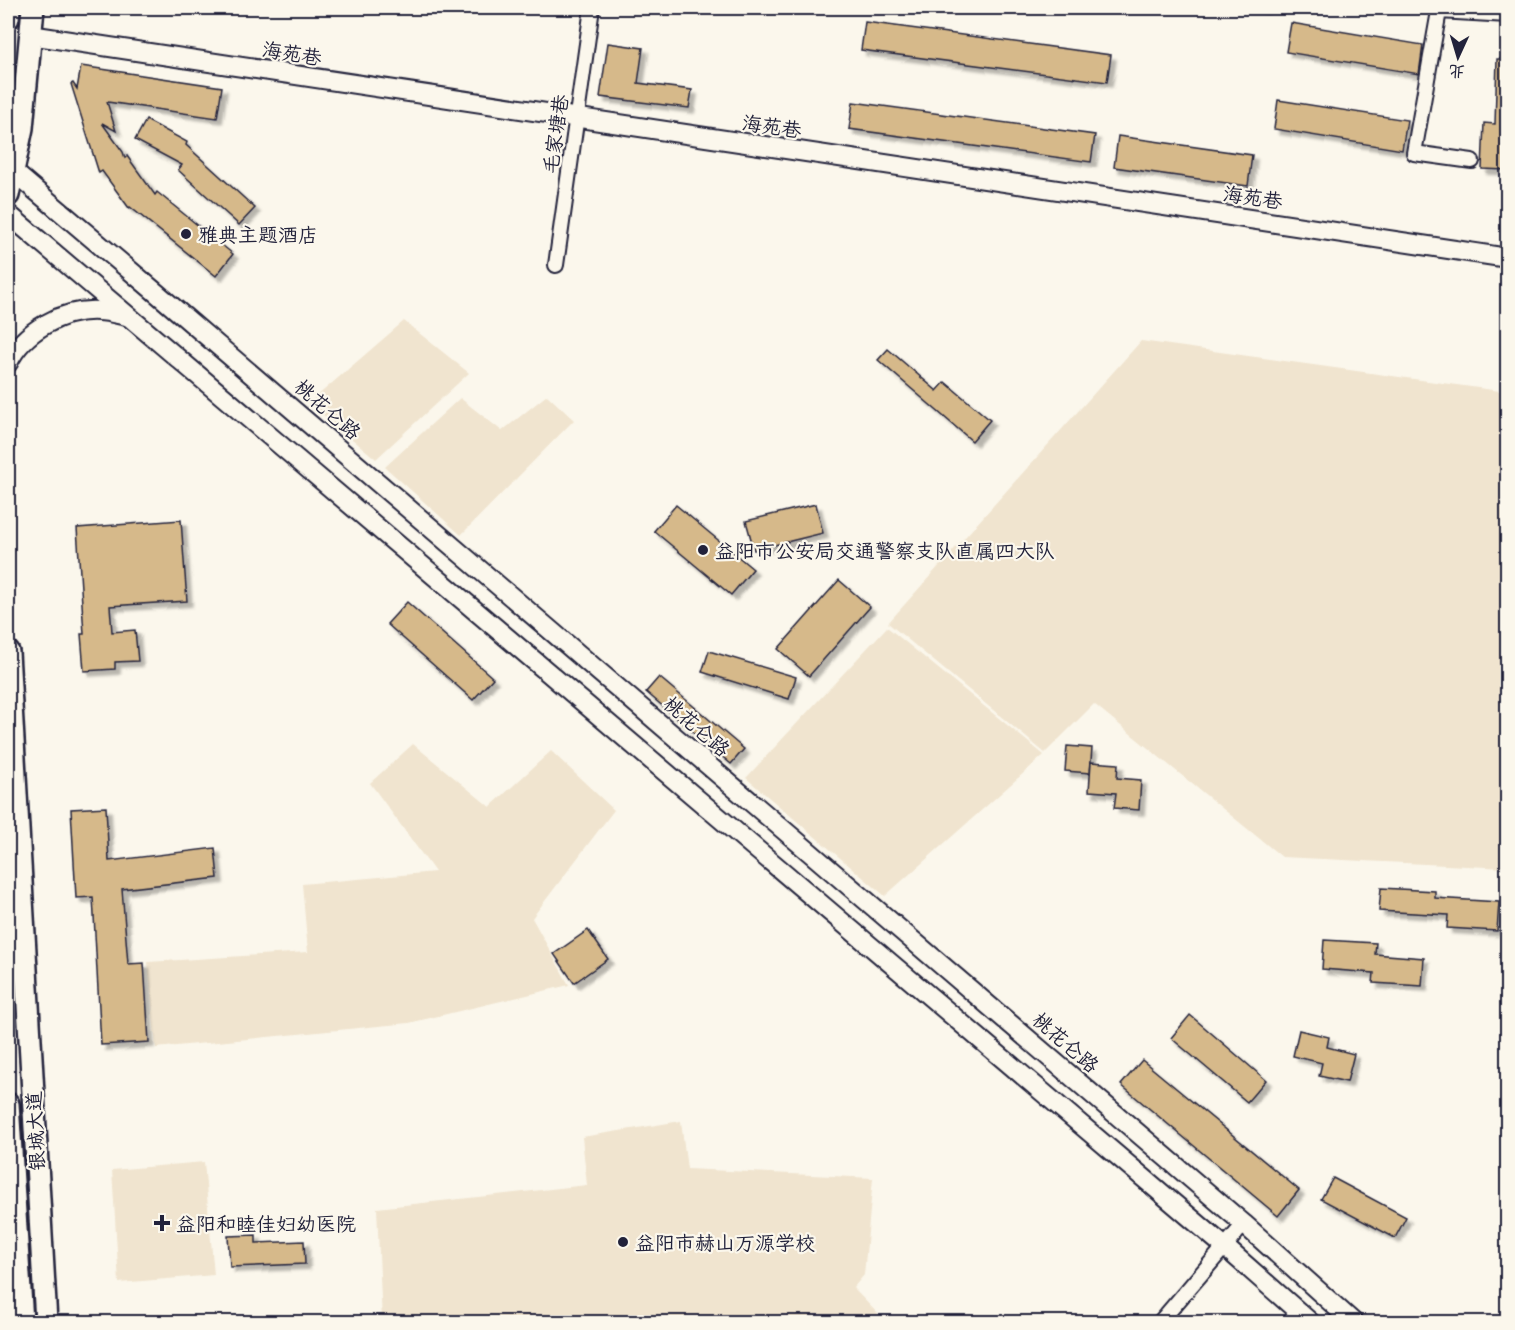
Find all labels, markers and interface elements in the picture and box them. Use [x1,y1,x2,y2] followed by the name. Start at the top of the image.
[1428,27,1488,87] north arrow
[260,36,325,70] street label: 海苑巷
[1448,61,1466,82] text: 北
[537,92,573,175] street label: 毛家塘巷
[741,109,804,143] street label: 海苑巷
[1222,180,1285,214] street label: 海苑巷
[198,222,318,247] place label: 雅典主题酒店
[179,227,193,241] marker: 雅典主题酒店
[290,373,367,445] street label: 桃花仑路
[715,538,1055,563] place label: 益阳市公安局交通警察支队直属四大队
[696,543,710,557] marker: 益阳市公安局交通警察支队直属四大队
[659,690,736,762] street label: 桃花仑路
[1028,1006,1105,1078] street label: 桃花仑路
[20,1090,50,1172] street label: 银城大道
[176,1211,356,1236] place label: 益阳和睦佳妇幼医院
[153,1214,171,1232] marker: 益阳和睦佳妇幼医院
[635,1230,815,1255] place label: 益阳市赫山万源学校
[616,1235,630,1249] marker: 益阳市赫山万源学校

